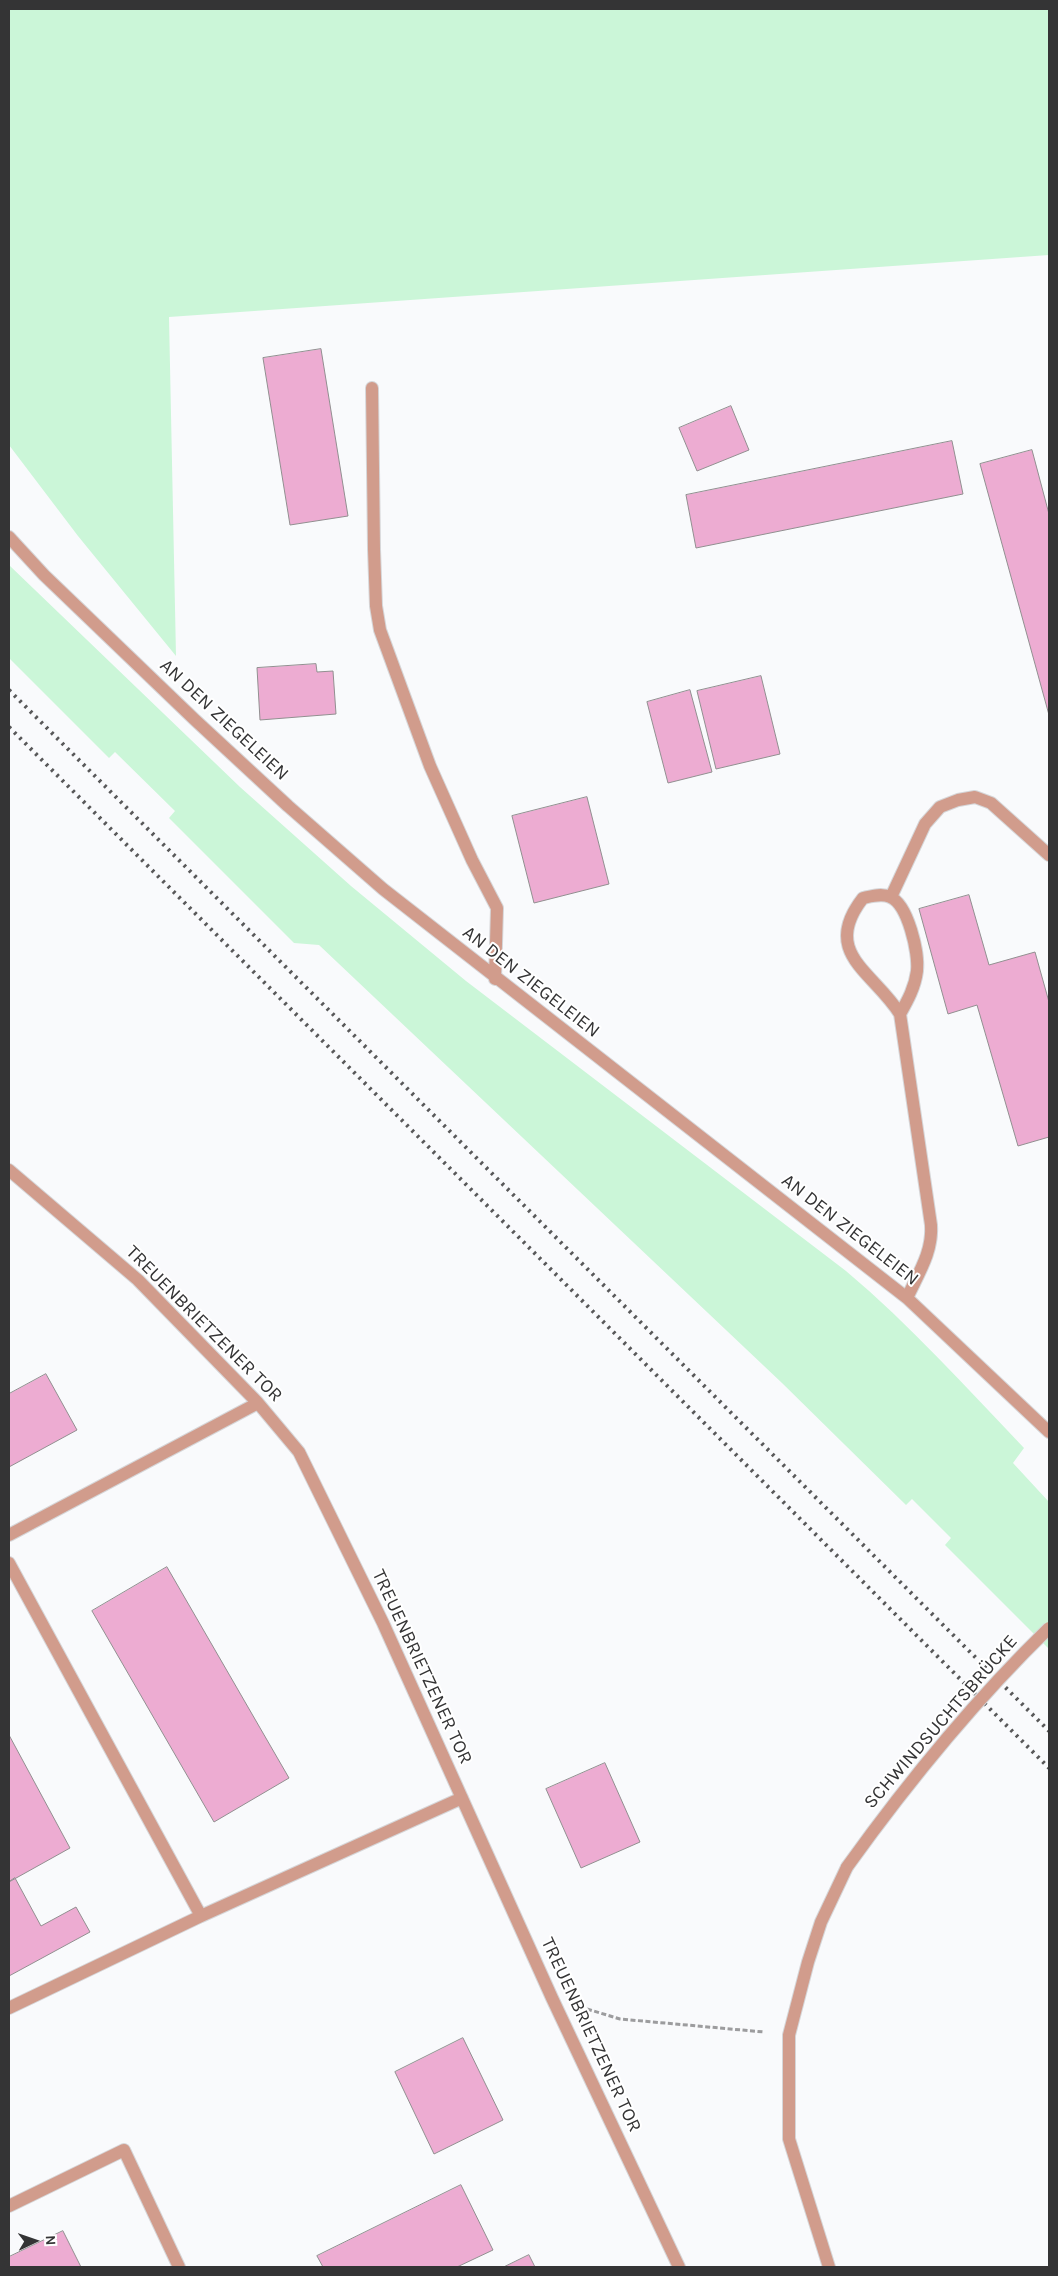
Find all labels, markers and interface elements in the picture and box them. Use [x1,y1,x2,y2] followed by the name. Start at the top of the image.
[155,654,293,786] street label: AN DEN ZIEGELEIEN
[458,921,604,1043] street label: AN DEN ZIEGELEIEN
[777,1169,923,1291] street label: AN DEN ZIEGELEIEN
[121,1241,287,1407] street label: TREUENBRIETZENER TOR
[367,1566,477,1768] street label: TREUENBRIETZENER TOR
[859,1631,1023,1813] street label: SCHWINDSUCHTSBRÜCKE
[536,1934,646,2136] street label: TREUENBRIETZENER TOR
[10,2216,60,2266] north arrow
[42,2235,59,2246] text: N

